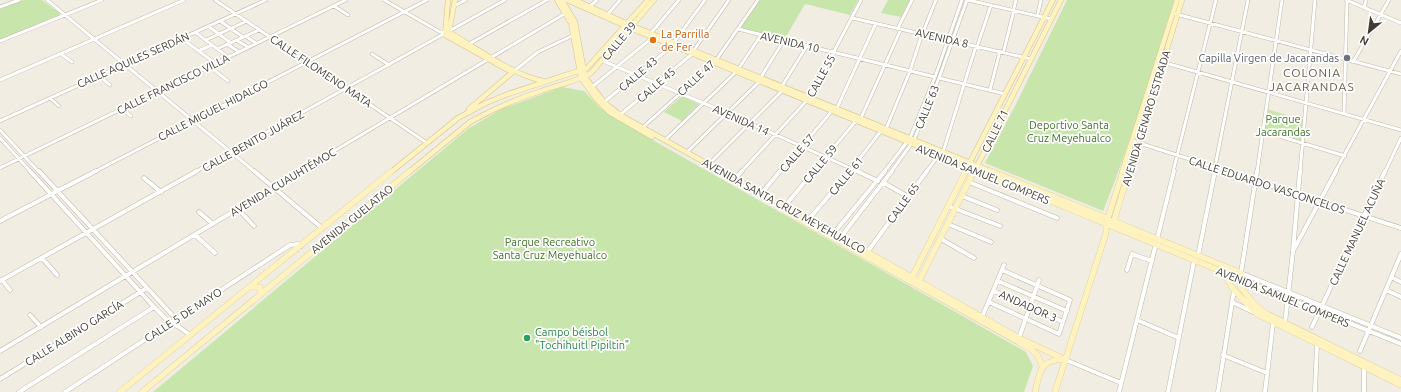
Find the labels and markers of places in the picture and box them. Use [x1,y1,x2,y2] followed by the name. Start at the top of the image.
[661,28,709,53] place label: La Parrilla de Fer
[648,35,658,45] marker: La Parrilla de Fer
[1198,52,1339,64] place label: Capilla Virgen de Jacarandas
[1342,53,1352,63] marker: Capilla Virgen de Jacarandas
[535,326,629,351] place label: Campo béisbol "Tochihuitl Pipiltin"
[522,333,532,343] marker: Campo béisbol "Tochihuitl Pipiltin"

